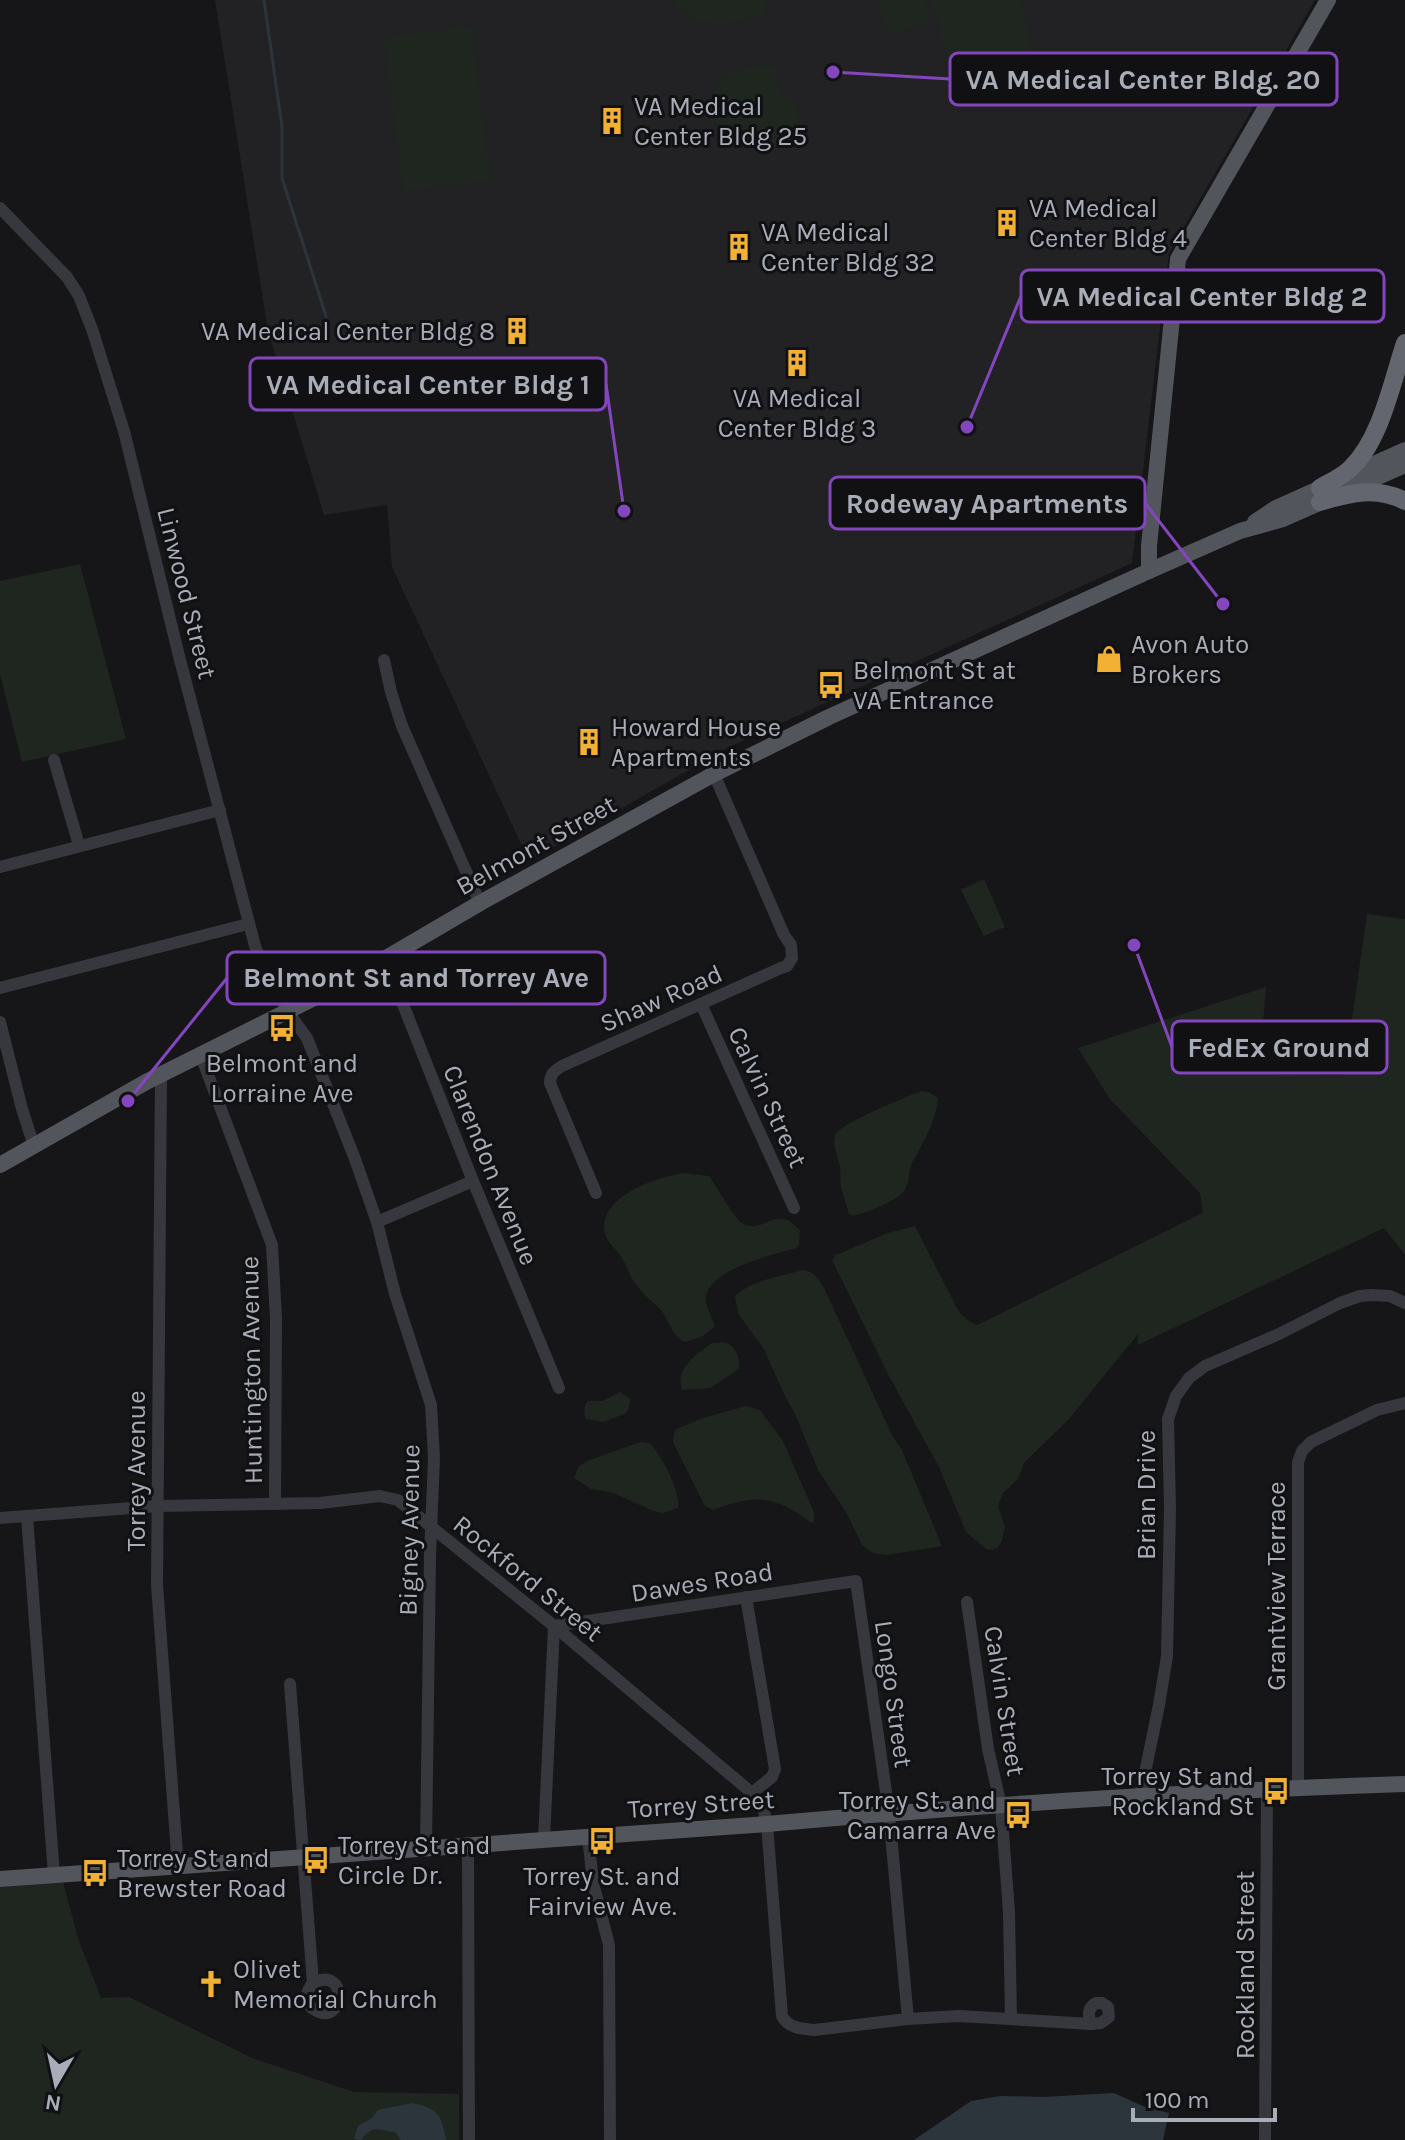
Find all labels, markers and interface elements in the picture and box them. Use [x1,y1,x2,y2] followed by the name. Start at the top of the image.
[950,53,1337,105] callout: VA Medical Center Bldg. 20
[966,63,1320,96] text: VA Medical Center Bldg. 20
[634,91,807,152] place label: VA Medical Center Bldg 25
[597,106,627,136] building icon: VA Medical Center Bldg 25
[1029,193,1187,254] place label: VA Medical Center Bldg 4
[992,208,1022,238] building icon: VA Medical Center Bldg 4
[761,217,935,278] place label: VA Medical Center Bldg 32
[724,232,754,262] building icon: VA Medical Center Bldg 32
[1021,270,1384,322] callout: VA Medical Center Bldg 2
[1036,280,1368,313] text: VA Medical Center Bldg 2
[201,316,495,347] place label: VA Medical Center Bldg 8
[502,316,532,346] building icon: VA Medical Center Bldg 8
[782,348,812,378] building icon: VA Medical Center Bldg 3
[250,358,606,410] callout: VA Medical Center Bldg 1
[266,368,590,401] text: VA Medical Center Bldg 1
[718,383,876,444] place label: VA Medical Center Bldg 3
[830,477,1145,529] callout: Rodeway Apartments
[846,487,1128,520] text: Rodeway Apartments
[150,504,223,682] street label: Linwood Street
[1131,629,1249,690] place label: Avon Auto Brokers
[1094,644,1124,674] shop icon: Avon Auto Brokers
[853,655,1016,716] place label: Belmont St at VA Entrance
[816,670,846,700] bus stop icon: Belmont St at VA Entrance
[611,712,781,773] place label: Howard House Apartments
[574,727,604,757] building icon: Howard House Apartments
[451,789,622,902] street label: Belmont Street
[227,952,605,1004] callout: Belmont St and Torrey Ave
[595,958,727,1039] street label: Shaw Road
[243,961,589,994] text: Belmont St and Torrey Ave
[267,1013,297,1043] bus stop icon: Belmont and Lorraine Ave
[1172,1021,1387,1073] callout: FedEx Ground
[721,1022,814,1173] street label: Calvin Street
[1187,1031,1371,1064] text: FedEx Ground
[206,1048,358,1109] place label: Belmont and Lorraine Ave
[436,1061,545,1270] street label: Clarendon Avenue
[234,1256,269,1484] street label: Huntington Avenue
[121,1390,152,1552] street label: Torrey Avenue
[1131,1430,1162,1560] street label: Brian Drive
[393,1444,426,1616] street label: Bigney Avenue
[1261,1481,1292,1691] street label: Grantview Terrace
[447,1509,609,1648] street label: Rockford Street
[629,1556,775,1609] street label: Dawes Road
[868,1618,919,1770] street label: Longo Street
[977,1624,1032,1779] street label: Calvin Street
[1101,1761,1254,1822] place label: Torrey St and Rockland St
[1261,1776,1291,1806] bus stop icon: Torrey St and Rockland St
[627,1784,776,1825] street label: Torrey Street
[839,1785,996,1846] place label: Torrey St. and Camarra Ave
[1003,1800,1033,1830] bus stop icon: Torrey St. and Camarra Ave
[587,1826,617,1856] bus stop icon: Torrey St. and Fairview Ave.
[338,1830,491,1891] place label: Torrey St and Circle Dr.
[117,1843,287,1904] place label: Torrey St and Brewster Road
[301,1845,331,1875] bus stop icon: Torrey St and Circle Dr.
[80,1858,110,1888] bus stop icon: Torrey St and Brewster Road
[523,1861,681,1922] place label: Torrey St. and Fairview Ave.
[1230,1871,1261,2059] street label: Rockland Street
[233,1954,438,2015] place label: Olivet Memorial Church
[196,1969,226,1999] church icon: Olivet Memorial Church
[16,2044,96,2124] north arrow
[1133,2072,1275,2122] scale bar
[1145,2086,1210,2114] text: 100 m
[43,2089,63,2117] text: N

